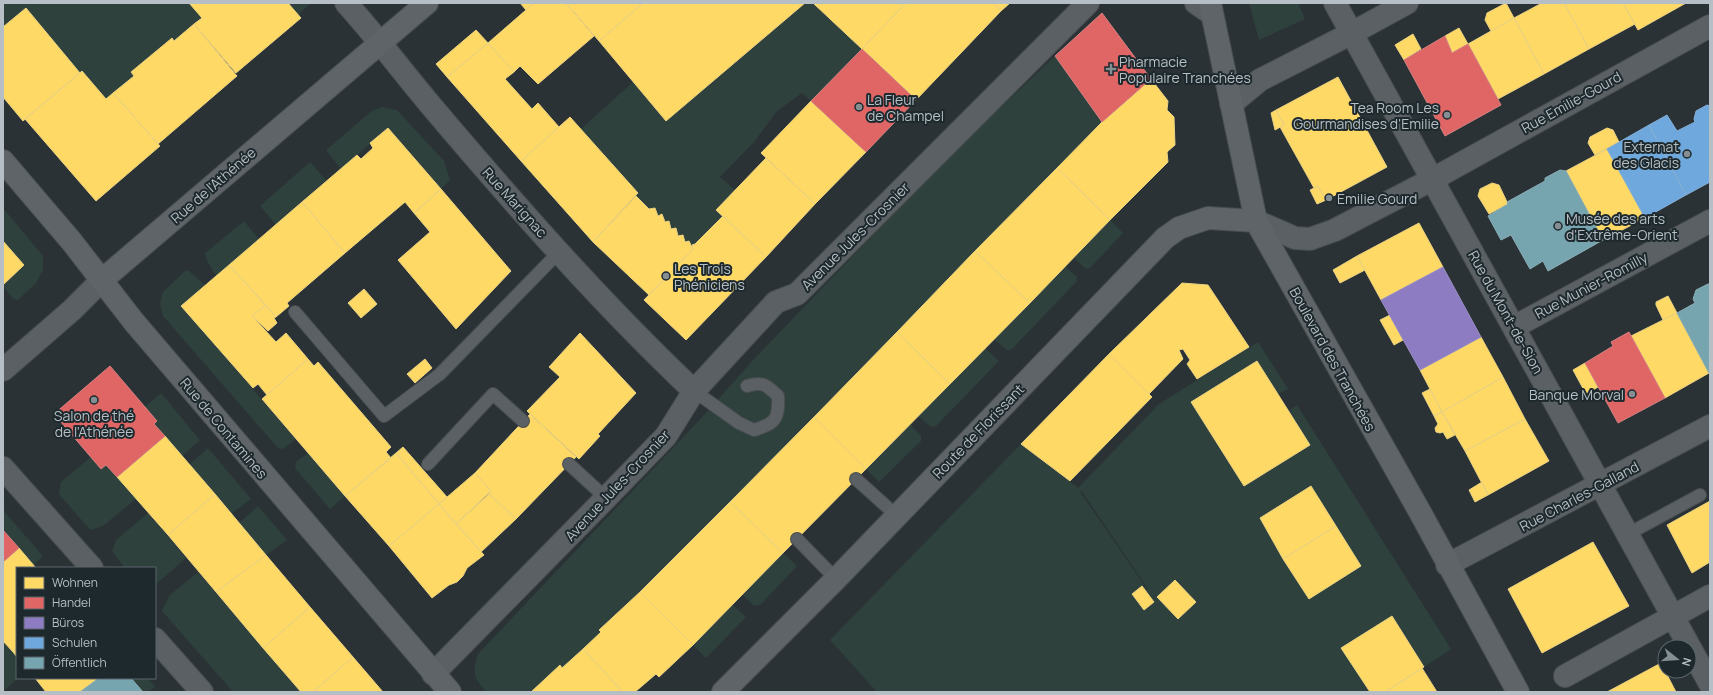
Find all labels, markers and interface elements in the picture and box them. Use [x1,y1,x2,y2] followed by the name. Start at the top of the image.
[1119,52,1251,87] place label: Pharmacie Populaire Tranchées
[1106,64,1116,74] marker: Pharmacie Populaire Tranchées
[1518,67,1624,137] street label: Rue Emilie-Gourd
[867,90,944,125] place label: La Fleur de Champel
[1293,98,1439,133] place label: Tea Room Les Gourmandises d'Emilie
[854,102,864,112] marker: La Fleur de Champel
[1442,110,1452,120] marker: Tea Room Les Gourmandises d'Emilie
[1613,137,1679,172] place label: Externat des Glacis
[166,143,260,227] street label: Rue de l'Athénée
[1682,149,1692,159] marker: Externat des Glacis
[478,163,552,241] street label: Rue Marignac
[797,178,913,294] street label: Avenue Jules-Crosnier
[1337,189,1417,208] place label: Emilie Gourd
[1324,193,1334,203] marker: Emilie Gourd
[1566,209,1678,244] place label: Musée des arts d'Extrême-Orient
[1553,221,1563,231] marker: Musée des arts d'Extrême-Orient
[1464,247,1548,377] street label: Rue du Mont-de-Sion
[1531,247,1651,323] street label: Rue Munier-Romilly
[674,259,745,294] place label: Les Trois Phéniciens
[661,271,671,281] marker: Les Trois Phéniciens
[1285,284,1381,434] street label: Boulevard des Tranchées
[176,373,272,483] street label: Rue de Contamines
[928,379,1028,482] street label: Route de Florissant
[1529,385,1624,404] place label: Banque Morval
[1627,389,1637,399] marker: Banque Morval
[89,395,99,405] marker: Salon de thé de l’Athénée
[54,406,134,441] place label: Salon de thé de l’Athénée
[560,425,674,545] street label: Avenue Jules-Crosnier
[1516,457,1642,535] street label: Rue Charles-Galland
[16,567,156,679] legend
[52,574,98,591] text: Wohnen
[52,594,91,611] text: Handel
[52,614,84,631] text: Büros
[52,634,97,651] text: Schulen
[1657,639,1697,679] north arrow
[52,654,107,671] text: Öffentlich
[1679,656,1695,668] text: N

